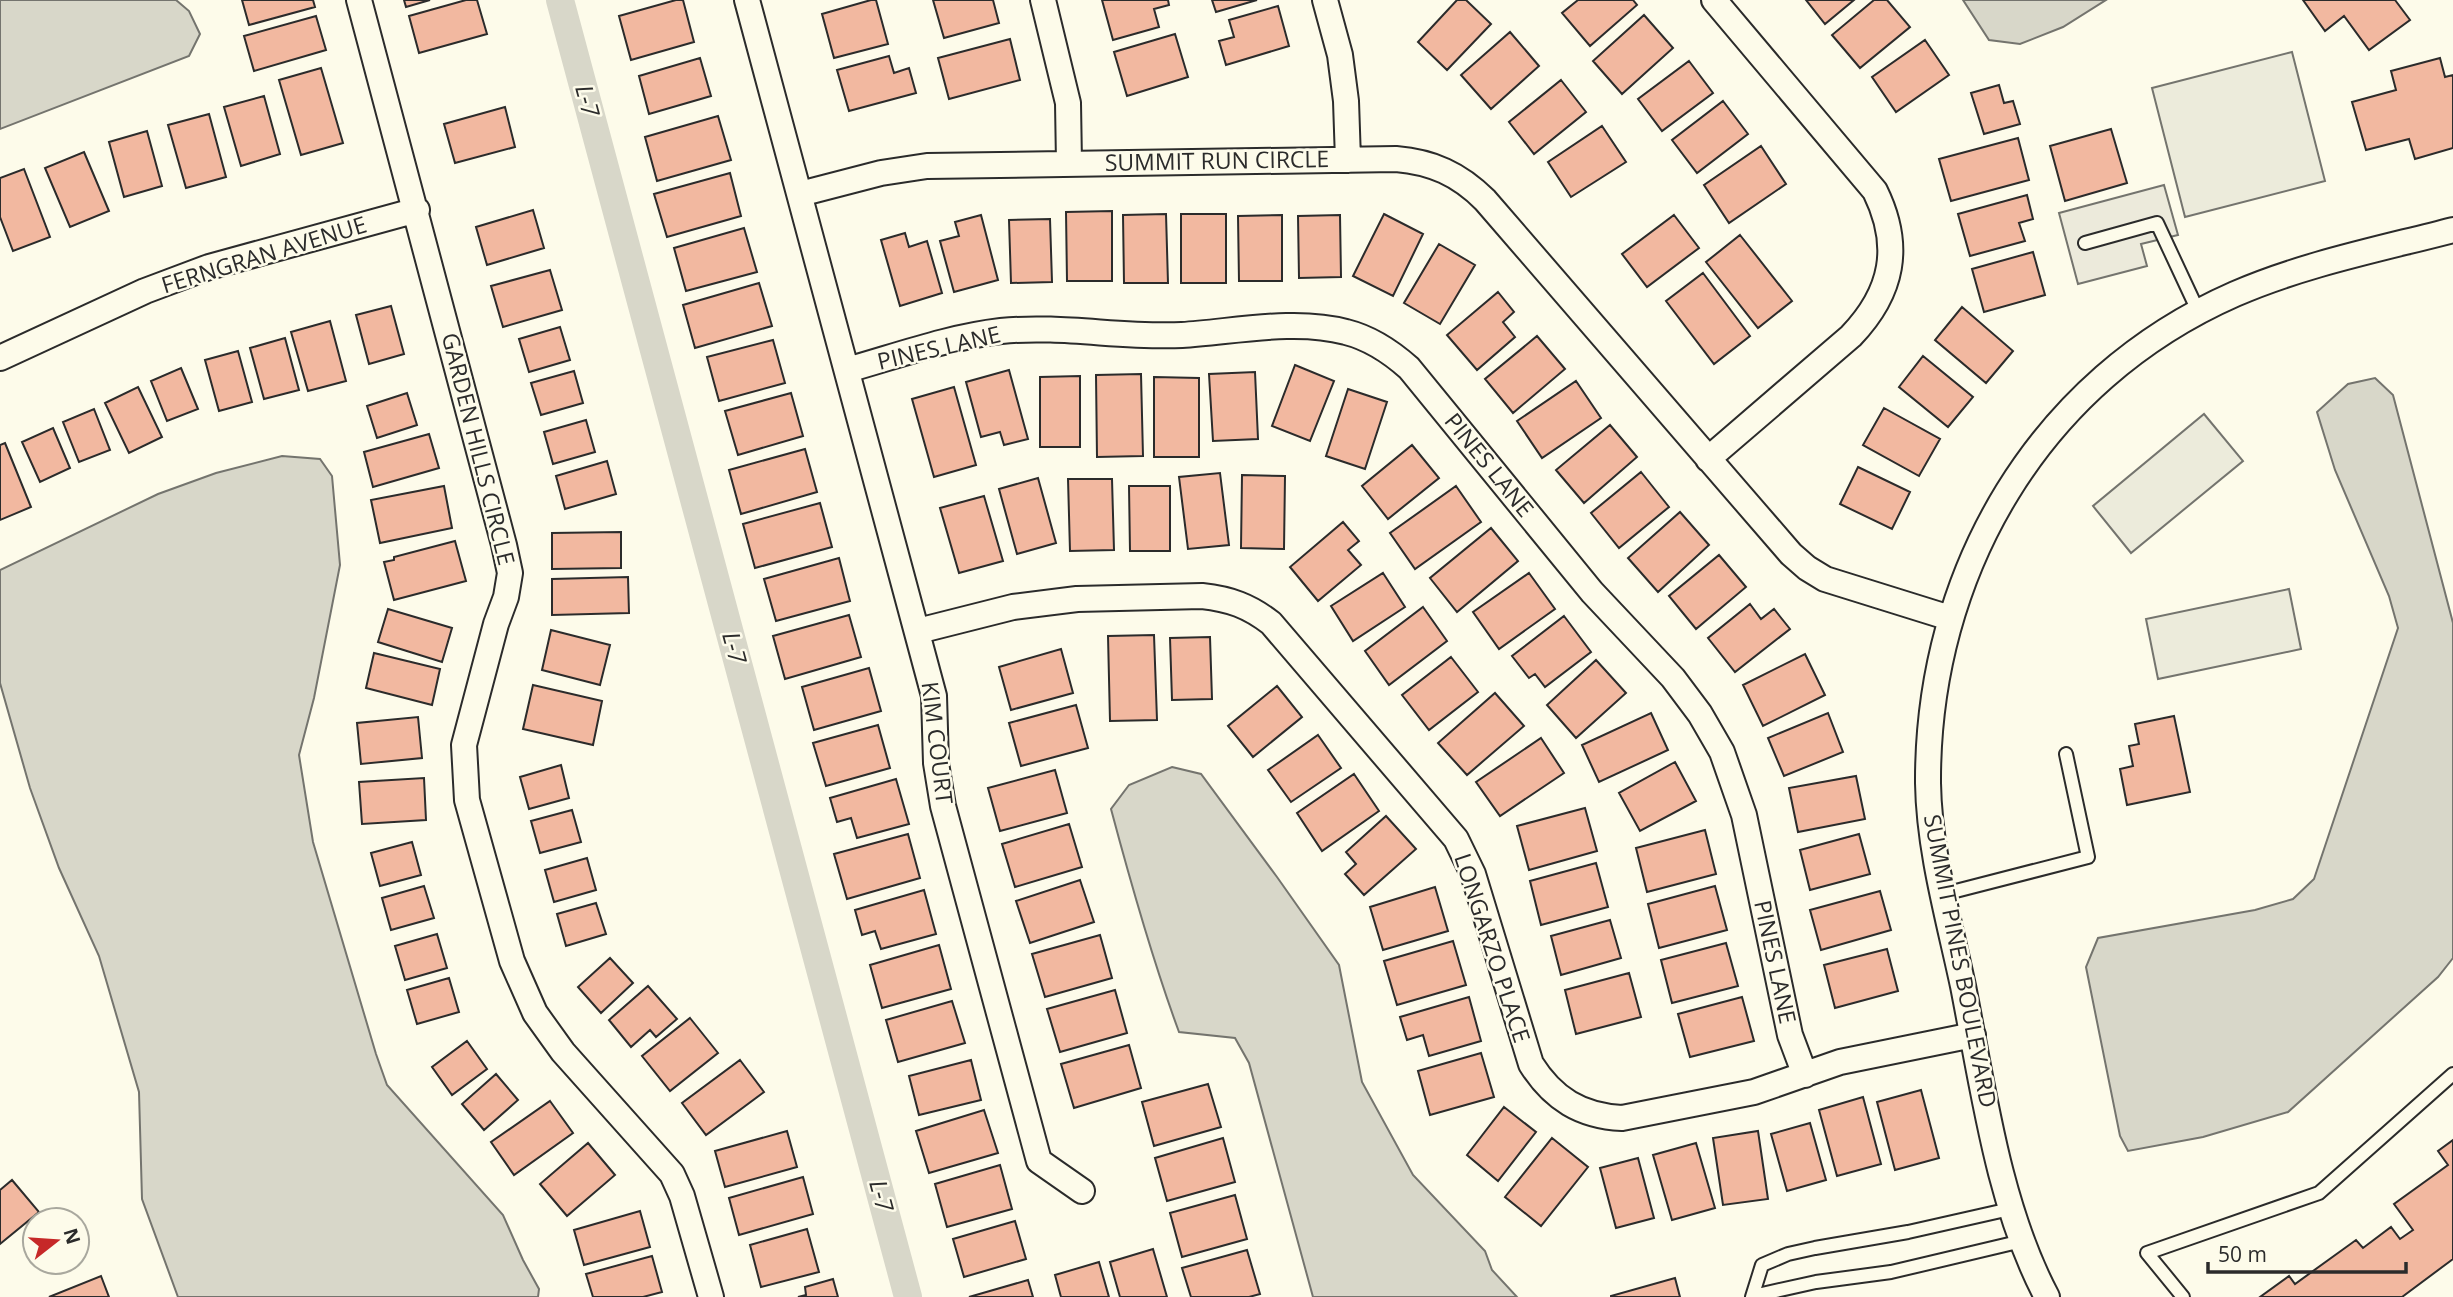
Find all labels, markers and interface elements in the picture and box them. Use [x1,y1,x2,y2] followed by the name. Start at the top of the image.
[568,81,609,121] water label: L-7
[1104,142,1329,178] street label: SUMMIT RUN CIRCLE
[157,208,370,300] street label: FERNGRAN AVENUE
[874,317,1004,377] street label: PINES LANE
[435,329,523,568] street label: GARDEN HILLS CIRCLE
[1438,405,1542,523] street label: PINES LANE
[715,628,756,668] water label: L-7
[915,680,961,806] street label: KIM COURT
[1917,811,2005,1110] street label: SUMMIT PINES BOULEVARD
[1447,849,1539,1046] street label: LONGARZO PLACE
[1747,897,1805,1027] street label: PINES LANE
[862,1176,903,1216] water label: L-7
[21,1206,91,1276] north arrow
[58,1225,87,1247] text: N
[2208,1230,2406,1274] scale bar
[2218,1240,2267,1268] text: 50 m

